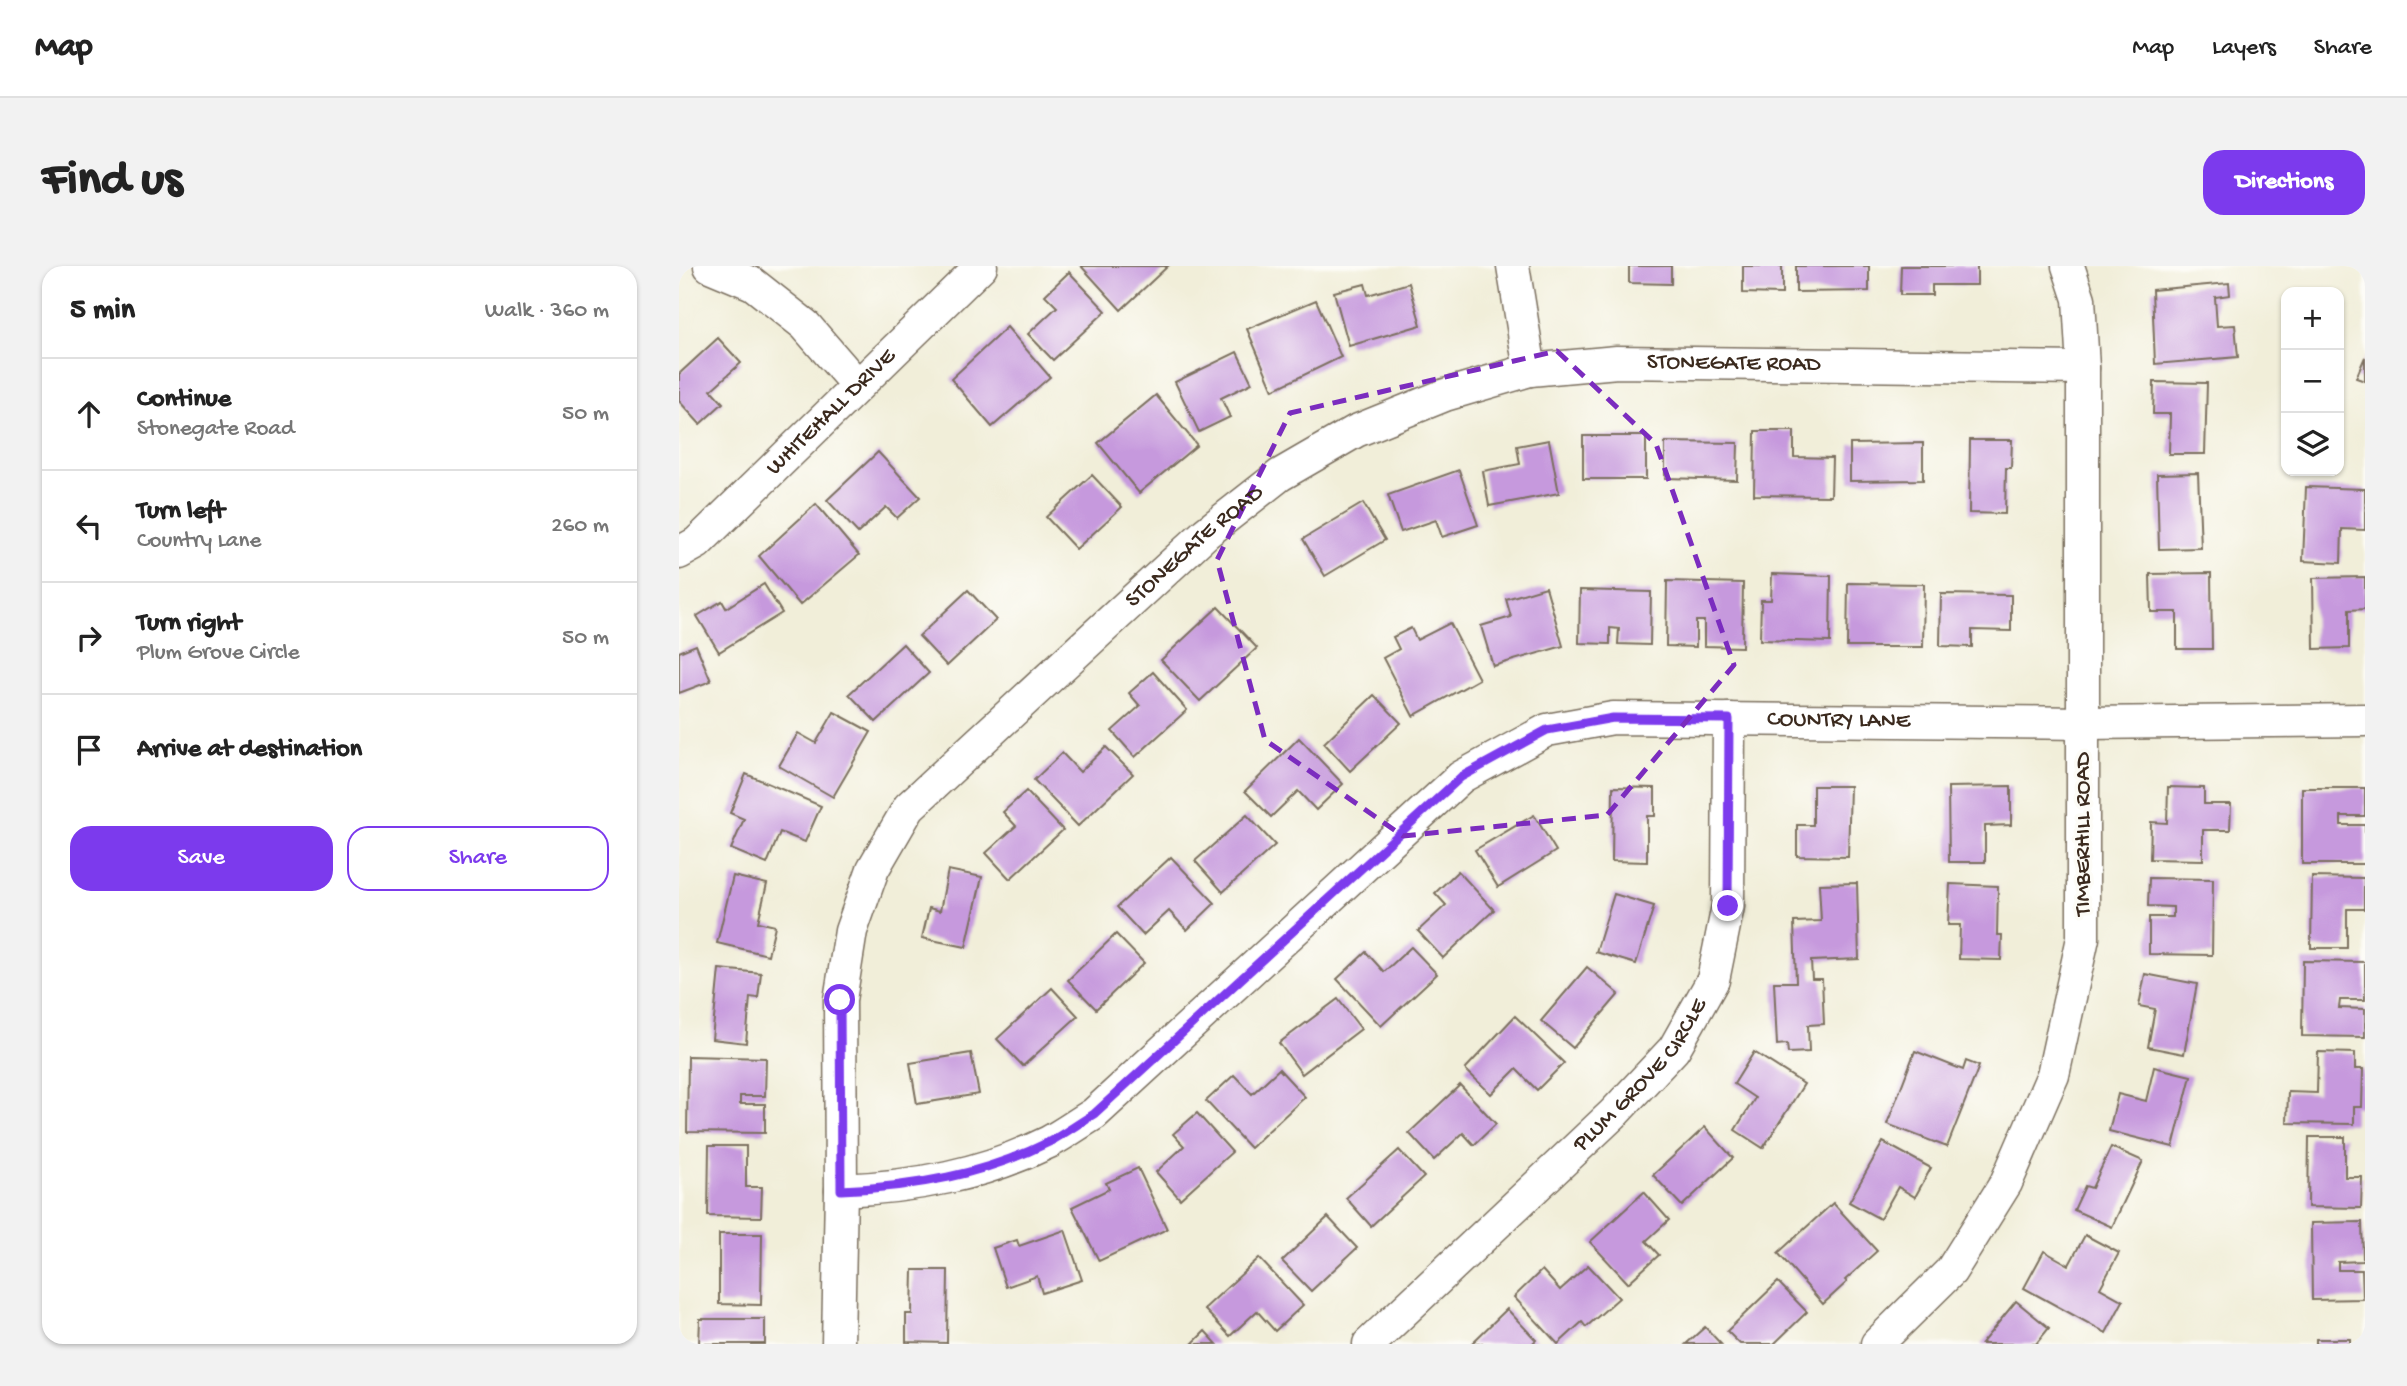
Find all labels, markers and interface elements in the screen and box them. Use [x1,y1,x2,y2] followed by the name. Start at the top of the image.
[35,29,92,67] text: Map
[2132,34,2174,63] text: Map
[2212,34,2276,63] text: Layers
[2314,34,2372,63] text: Share
[2203,150,2365,215] button: Directions
[42,153,182,211] text: Find us
[2281,287,2344,476] map controls
[2281,287,2344,350] button: +
[70,294,135,329] text: 5 min
[485,298,609,325] text: Walk · 360 m
[761,342,903,481] street label: WHITEHALL DRIVE
[1647,349,1822,378] street label: STONEGATE ROAD
[2281,350,2344,413] button: −
[137,385,231,416] text: Continue
[70,395,108,433] icon: ahead
[562,401,609,428] text: 50 m
[2281,413,2344,476] button: layers
[137,416,295,443] text: Stonegate Road
[1120,479,1270,614] street label: STONEGATE ROAD
[137,497,225,528] text: Turn left
[70,507,108,545] icon: left
[551,513,609,540] text: 260 m
[137,528,261,555] text: Country Lane
[137,609,241,640] text: Turn right
[70,619,108,657] icon: right
[562,625,609,652] text: 50 m
[137,640,300,667] text: Plum Grove Circle
[1767,706,1912,735] street label: COUNTRY LANE
[70,731,108,769] icon: arrive
[137,735,362,766] text: Arrive at destination
[2071,751,2098,918] street label: TIMBERHILL ROAD
[70,826,333,891] button: Save
[347,826,609,891] button: Share
[1712,890,1743,921] route end
[824,984,855,1015] route start
[1567,992,1714,1158] street label: PLUM GROVE CIRCLE

